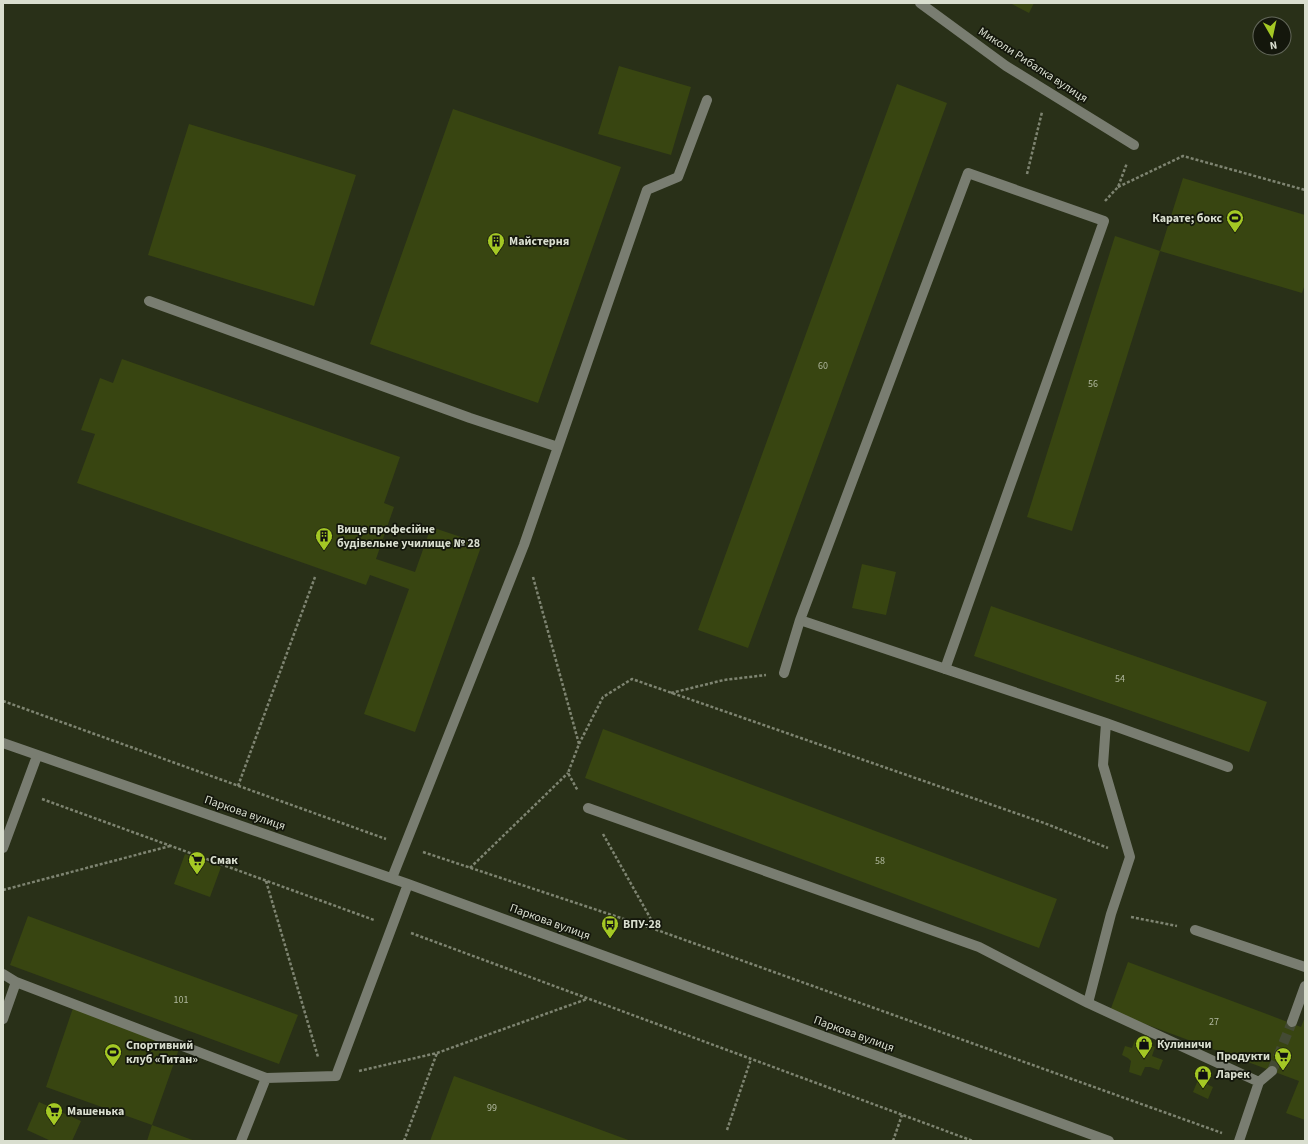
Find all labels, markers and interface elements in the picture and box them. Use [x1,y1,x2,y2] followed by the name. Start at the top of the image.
[1252,16,1292,56] north arrow
[975,23,1091,107] street label: Миколи Рибалка вулиця
[1269,37,1278,53] text: N
[1225,208,1245,233] sports icon: Карате; бокс
[1152,210,1222,227] place label: Карате; бокс
[486,231,506,256] building icon: Майстерня
[509,233,569,250] place label: Майстерня
[818,359,828,373] house number: 60
[1088,377,1098,391] house number: 56
[337,521,480,552] place label: Вище професійне будівельне училище № 28
[314,526,334,551] building icon: Вище професійне будівельне училище № 28
[1115,672,1125,686] house number: 54
[202,791,288,835] street label: Паркова вулиця
[187,850,207,875] supermarket icon: Смак
[210,852,238,869] place label: Смак
[875,854,885,868] house number: 58
[507,900,593,944] street label: Паркова вулиця
[600,914,620,939] bus stop icon: ВПУ-28
[623,916,661,933] place label: ВПУ-28
[174,993,188,1007] house number: 101
[811,1012,897,1056] street label: Паркова вулиця
[1209,1015,1219,1029] house number: 27
[1134,1034,1154,1059] shop icon: Кулиничи
[1157,1036,1212,1053] place label: Кулиничи
[126,1037,198,1068] place label: Спортивний клуб «Титан»
[103,1042,123,1067] sports icon: Спортивний клуб «Титан»
[1273,1046,1293,1071] supermarket icon: Продукти
[1216,1048,1270,1065] place label: Продукти
[1193,1064,1213,1089] shop icon: Ларек
[1215,1066,1250,1083] place label: Ларек
[44,1101,64,1126] supermarket icon: Машенька
[487,1101,497,1115] house number: 99
[67,1103,124,1120] place label: Машенька

